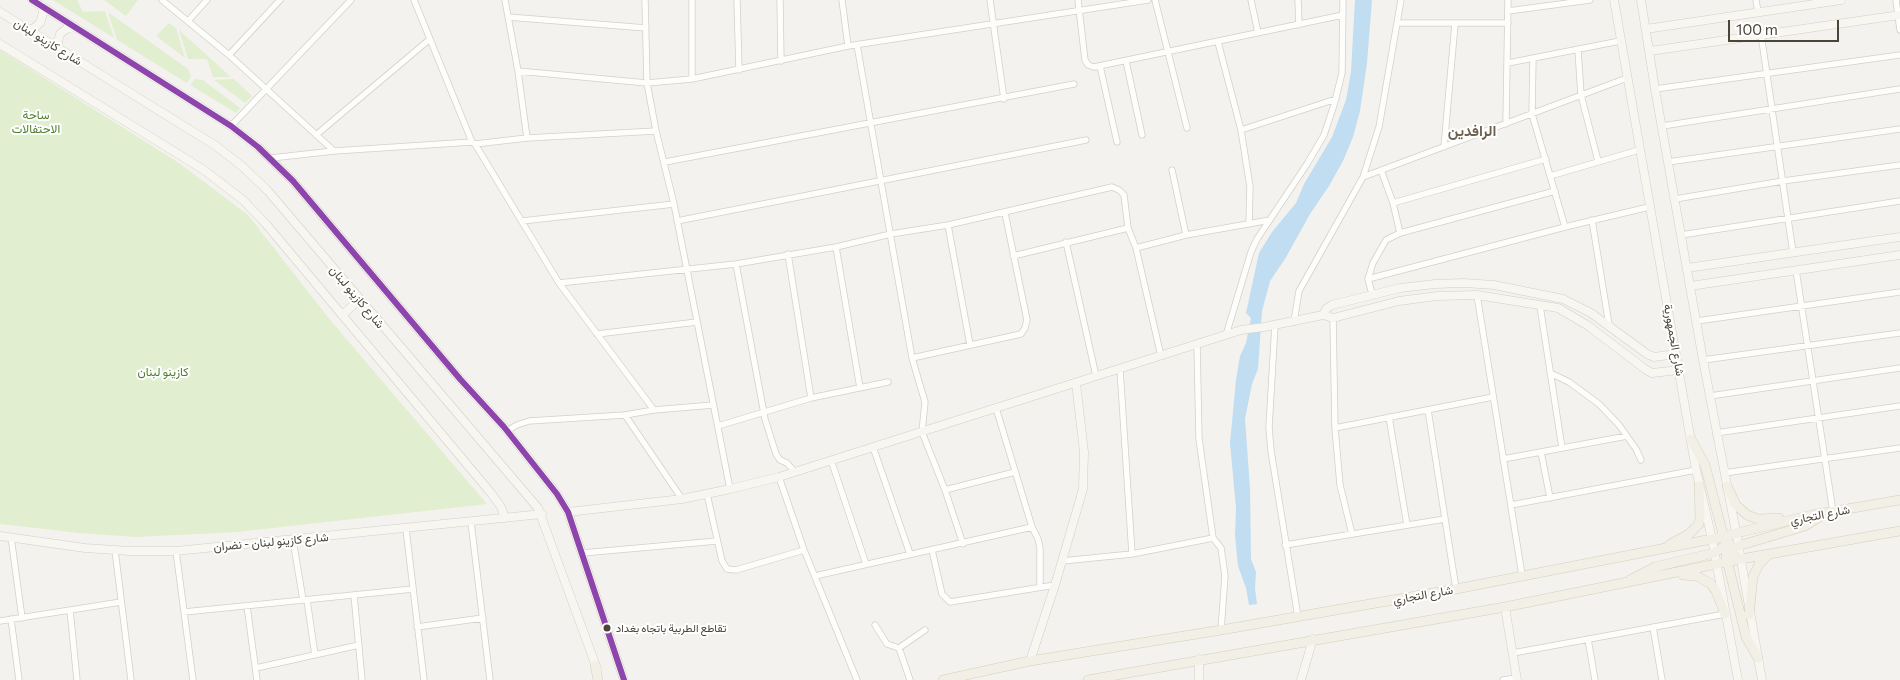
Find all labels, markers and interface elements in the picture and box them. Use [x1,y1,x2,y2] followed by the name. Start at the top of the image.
[1730,10,1841,42] scale bar
[11,15,85,69] street label: شارع كازينو لبنان
[1736,20,1778,38] text: 100 m
[12,108,60,136] park label: ساحة الاحتفالات
[1448,122,1496,140] district label: الرافدين
[327,263,387,331] street label: شارع كازينو لبنان
[1661,303,1687,377] street label: شارع الجمهورية
[138,365,188,379] park label: كازينو لبنان
[1789,502,1851,528] street label: شارع التجاري
[213,530,329,554] street label: شارع كازينو لبنان - نضران
[1392,583,1454,607] street label: شارع التجاري
[616,621,726,635] place label: تقاطع الطربية باتجاه بغداد
[602,623,612,633] marker: تقاطع الطربية باتجاه بغداد

